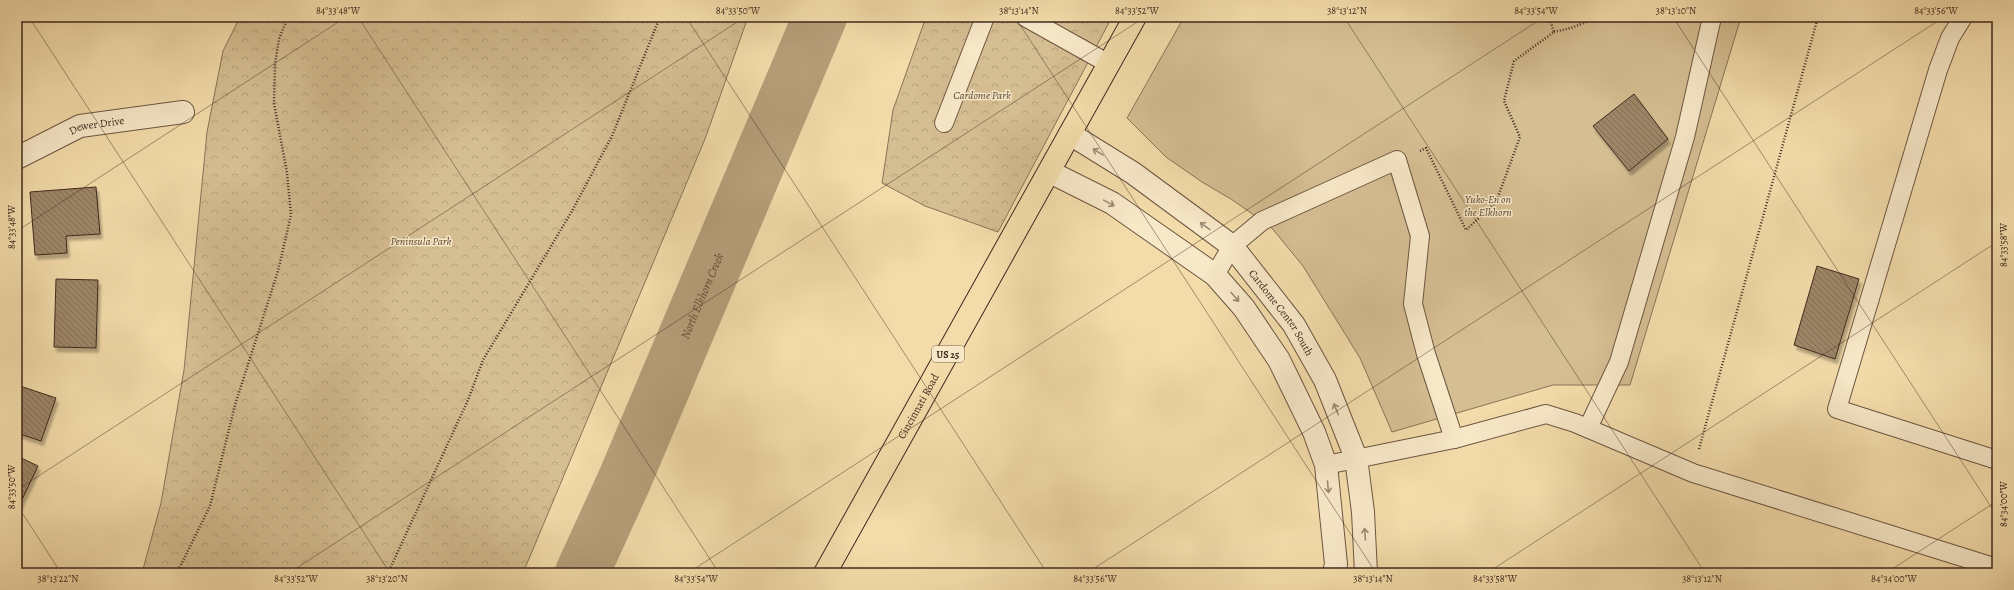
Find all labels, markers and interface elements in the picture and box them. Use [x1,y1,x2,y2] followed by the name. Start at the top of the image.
[316,4,361,17] text: 84°33'48"W
[716,4,761,17] text: 84°33'50"W
[999,4,1039,17] text: 38°13'14"N
[1115,4,1160,17] text: 84°33'52"W
[1327,4,1367,17] text: 38°13'12"N
[1514,4,1558,17] text: 84°33'54"W
[1656,4,1696,17] text: 38°13'10"N
[1914,4,1959,17] text: 84°33'56"W
[953,88,1011,103] park label: Cardome Park
[66,113,125,138] street label: Dewer Drive
[1092,147,1104,155] one-way arrow
[1464,192,1512,220] park label: Yuko-En on the Elkhorn
[1103,199,1115,207] one-way arrow
[5,204,18,249] text: 84°33'48"W
[1200,222,1211,230] one-way arrow
[1997,222,2010,267] text: 84°33'58"W
[391,234,452,249] park label: Peninsula Park
[677,250,728,341] water label: North Elkhorn Creek
[1245,266,1317,359] street label: Cardome Center South
[1230,292,1239,303] one-way arrow
[932,346,964,362] road number: US 25
[894,371,943,442] street label: Cincinnati Road
[1332,403,1340,415] one-way arrow
[5,464,18,509] text: 84°33'50"W
[1324,480,1332,493] one-way arrow
[1997,480,2010,527] text: 84°34'00"W
[1362,528,1369,541] one-way arrow
[37,572,79,585] text: 38°13'22"N
[274,572,319,585] text: 84°33'52"W
[366,572,408,585] text: 38°13'20"N
[674,572,718,585] text: 84°33'54"W
[1073,572,1118,585] text: 84°33'56"W
[1353,572,1393,585] text: 38°13'14"N
[1473,572,1518,585] text: 84°33'58"W
[1682,572,1722,585] text: 38°13'12"N
[1871,572,1918,585] text: 84°34'00"W

